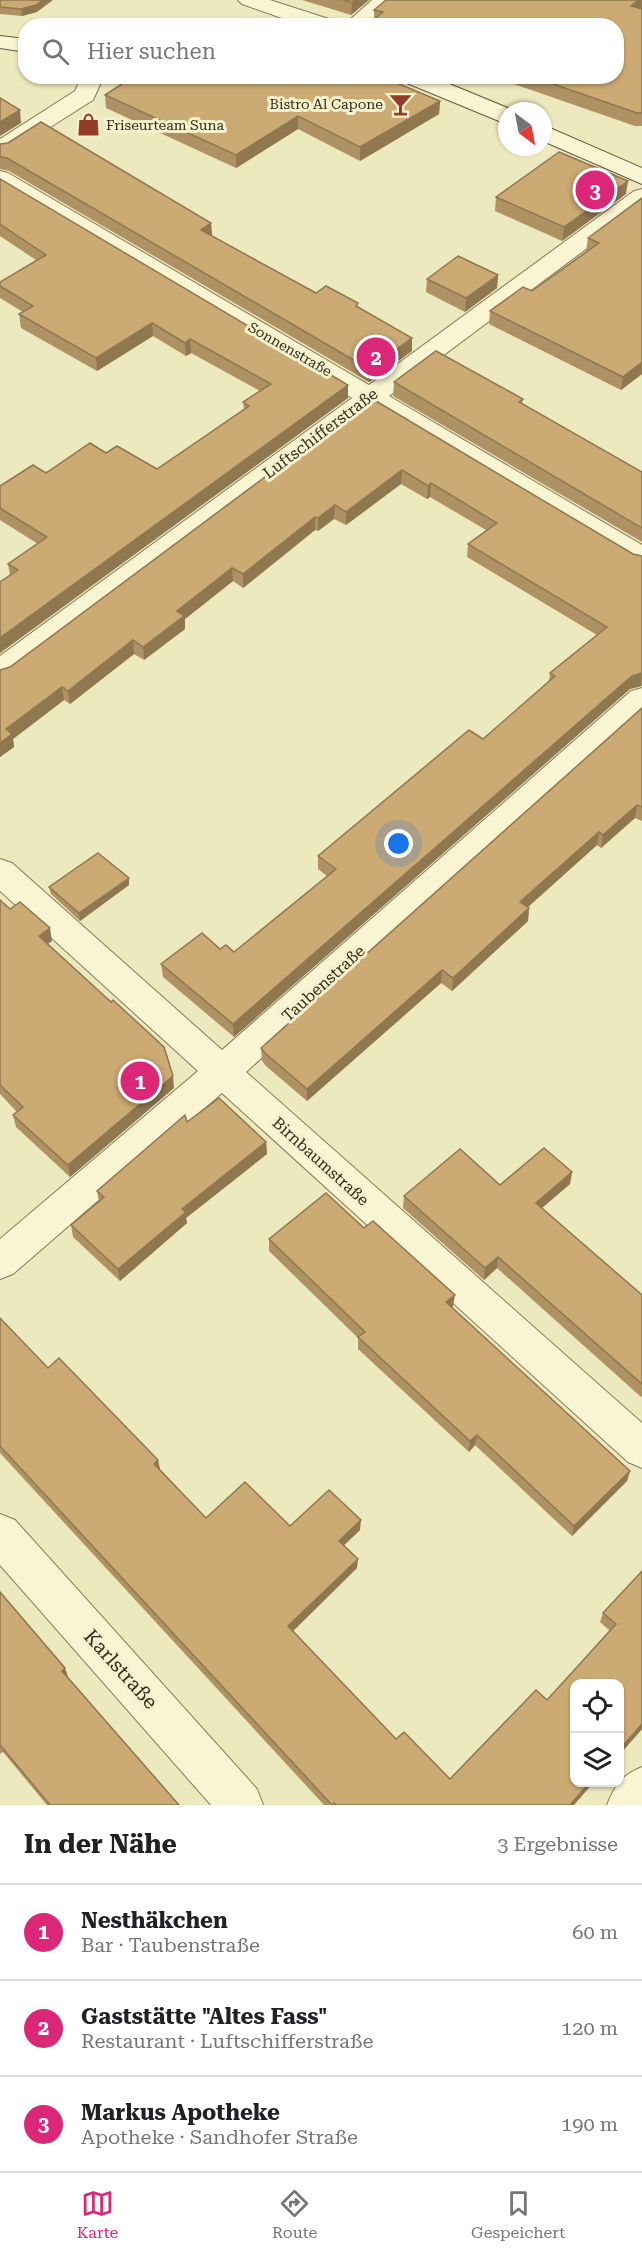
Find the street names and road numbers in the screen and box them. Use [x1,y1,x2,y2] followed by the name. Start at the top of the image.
[245,319,335,380] street label: Sonnenstraße
[259,384,382,483] street label: Luftschifferstraße
[278,941,369,1026] street label: Taubenstraße
[269,1113,373,1210] street label: Birnbaumstraße
[79,1624,163,1714] street label: Karlstraße

